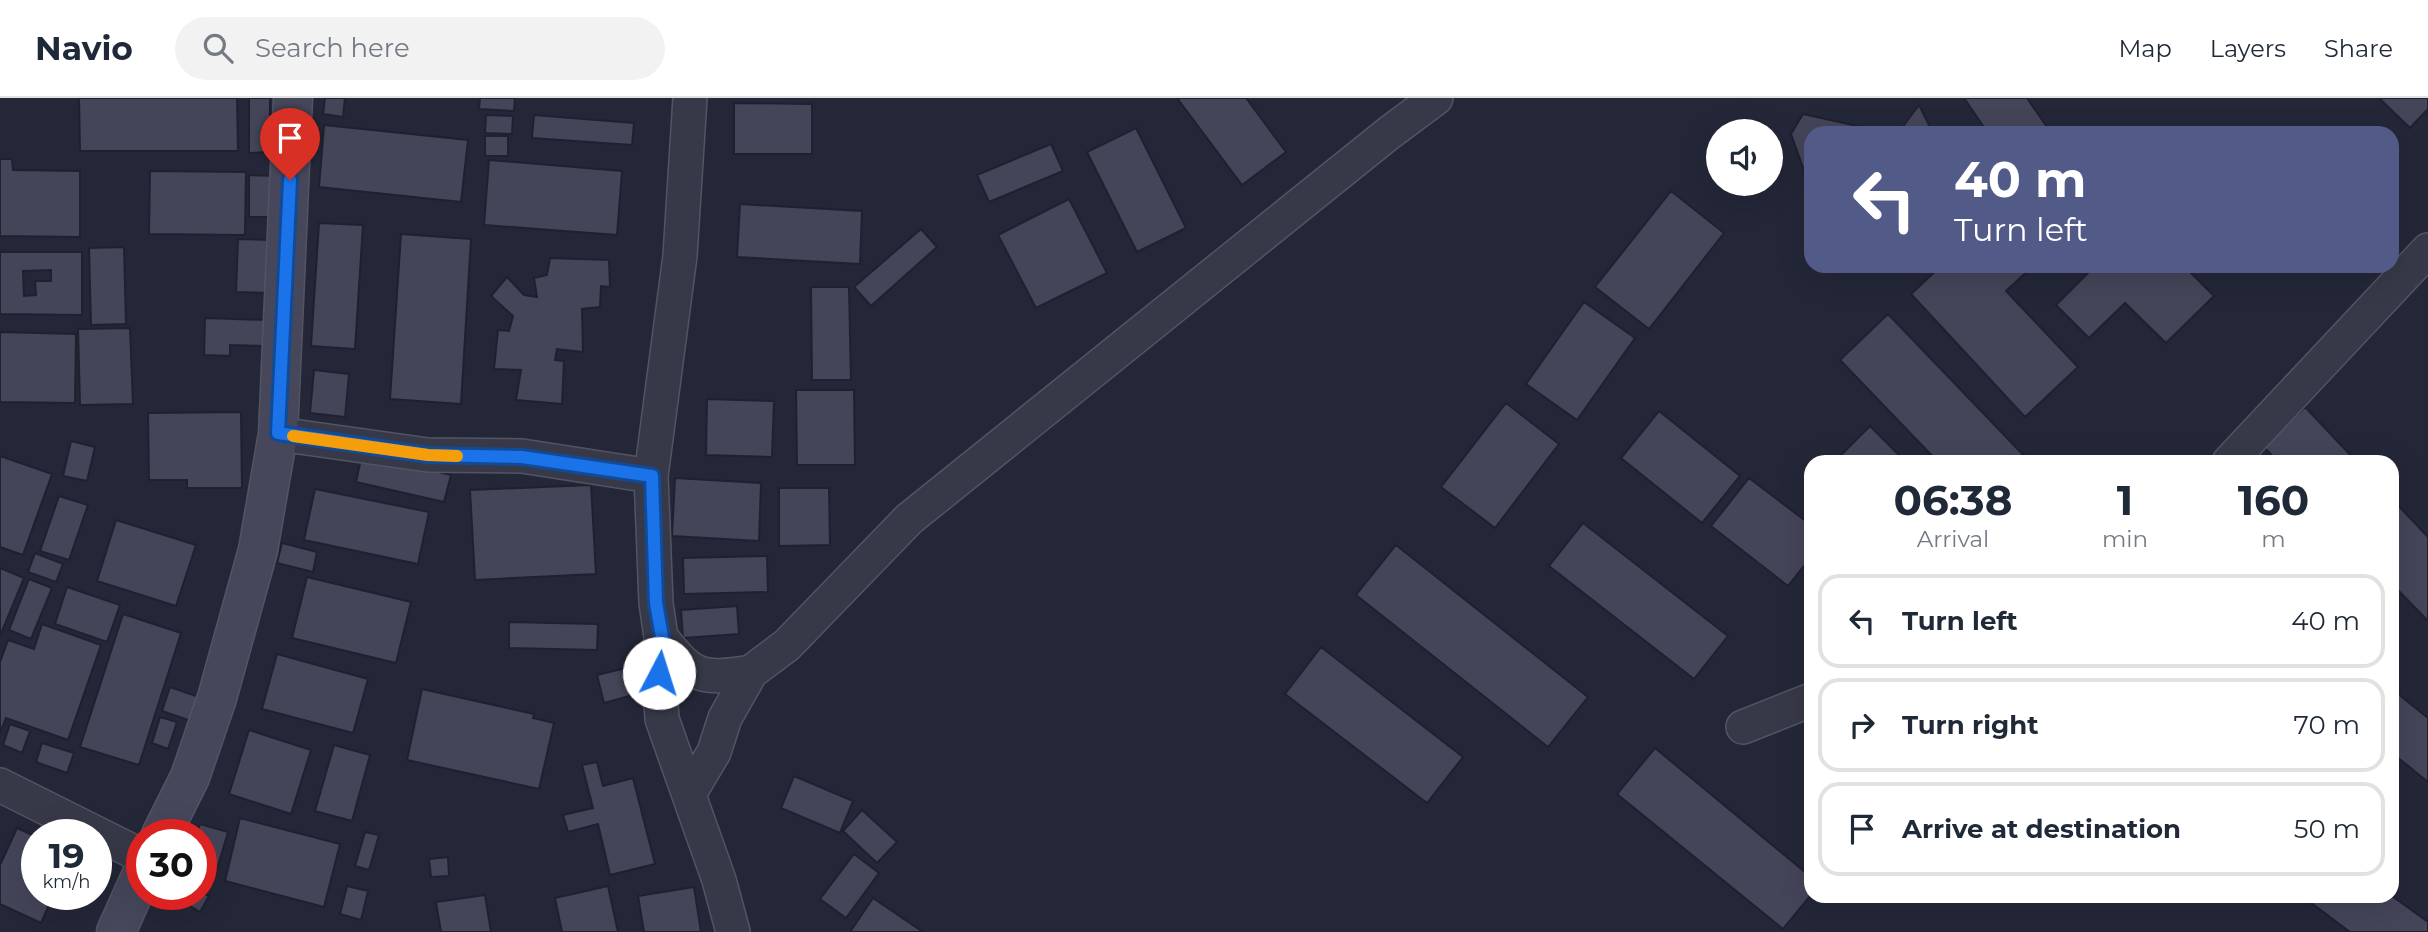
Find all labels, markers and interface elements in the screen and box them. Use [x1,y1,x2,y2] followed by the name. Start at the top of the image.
[175,17,665,80] search box
[35,28,133,68] text: Navio
[199,29,237,67] icon: search
[255,32,410,64] text: Search here
[2118,34,2172,63] text: Map
[2210,34,2286,63] text: Layers
[2324,34,2393,63] text: Share
[260,108,320,180] pin
[271,119,309,157] icon: arrive
[1706,119,1783,196] map controls
[1706,119,1783,196] button: sound
[1954,150,2086,209] text: 40 m
[1839,154,1930,245] icon: left
[1954,210,2088,249] text: Turn left
[1894,474,2012,526] text: 06:38
[2117,474,2133,526] text: 1
[2238,474,2309,526] text: 160
[1917,525,1989,553] text: Arrival
[2102,525,2148,553] text: min
[2261,525,2286,553] text: m
[1843,602,1881,640] icon: left
[1902,605,2018,637] text: Turn left
[2291,605,2360,637] text: 40 m
[622,636,696,710] position arrow
[1843,706,1881,744] icon: right
[1902,709,2038,741] text: Turn right
[2294,709,2360,741] text: 70 m
[1843,810,1881,848] icon: arrive
[1902,813,2181,845] text: Arrive at destination
[2294,813,2360,845] text: 50 m
[126,819,217,910] speed limit sign: 30
[48,834,85,877] text: 19
[42,871,91,893] text: km/h

